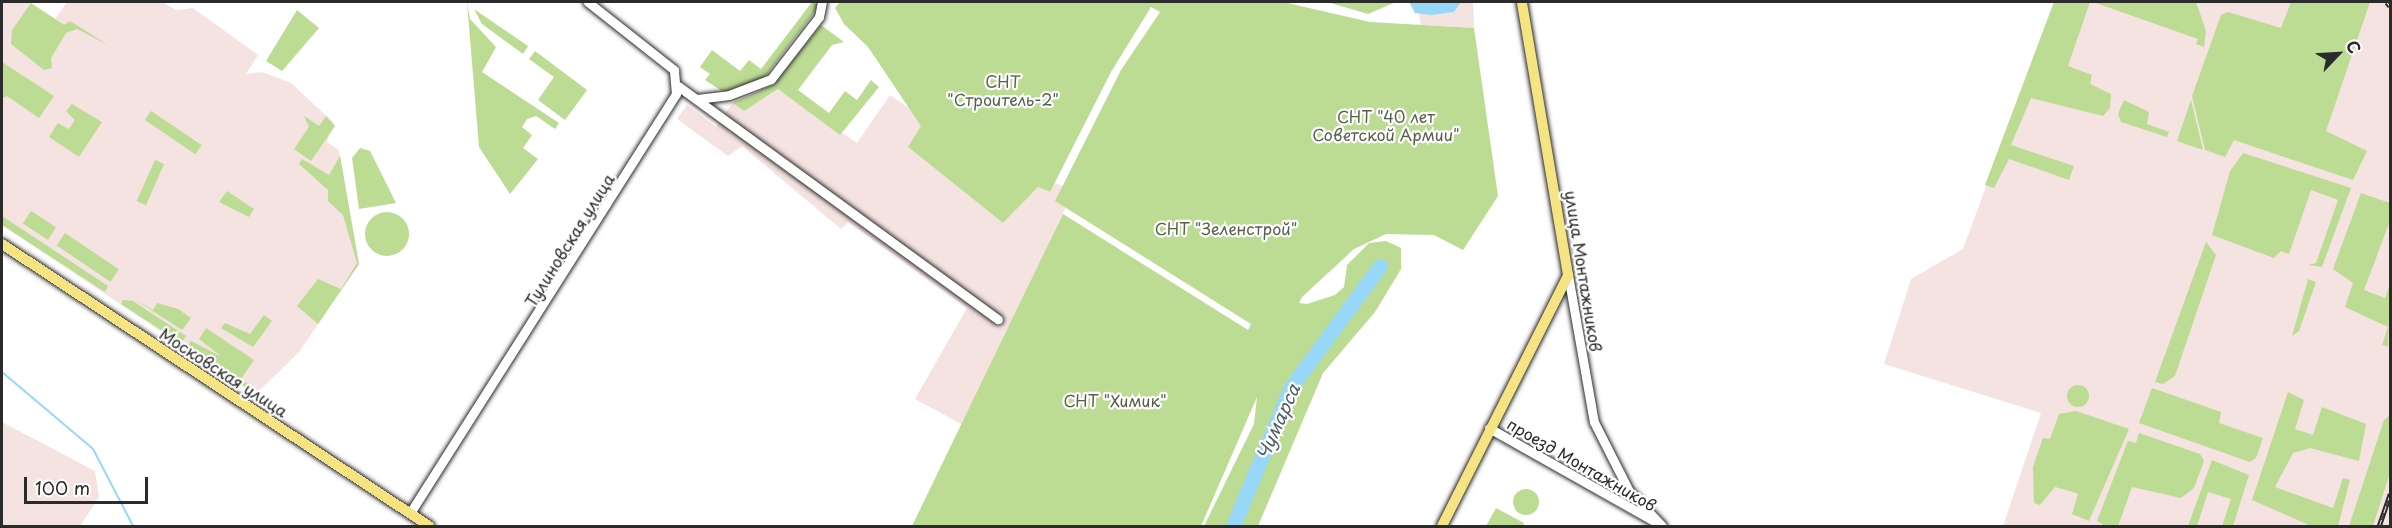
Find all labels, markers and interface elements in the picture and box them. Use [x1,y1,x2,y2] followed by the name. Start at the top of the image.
[2308,24,2368,84] north arrow
[2341,36,2368,57] text: С
[947,71,1059,109] park label: СНТ "Строитель-2"
[1312,106,1460,144] park label: СНТ "40 лет Советской Армии"
[520,170,618,310] street label: Тулиновская улица
[1562,189,1606,353] street label: улица Монтажников
[1155,218,1297,238] park label: СНТ "Зеленстрой"
[156,323,292,421] street label: Московская улица
[1252,381,1304,463] water label: Чумарса
[1063,390,1167,410] park label: СНТ "Химик"
[1504,413,1660,515] street label: проезд Монтажников
[27,465,152,503] scale bar
[35,474,90,501] text: 100 m

